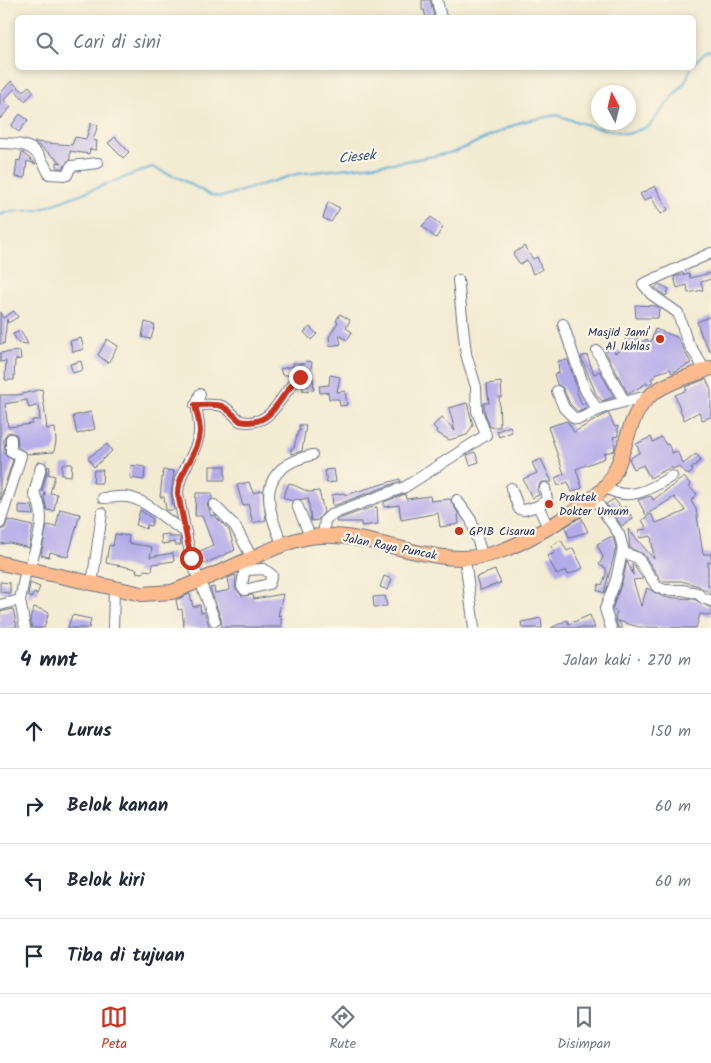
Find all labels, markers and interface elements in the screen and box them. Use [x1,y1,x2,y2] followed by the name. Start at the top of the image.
[15,15,696,70] search box
[73,28,161,58] text: Cari di sini
[33,29,61,57] icon: search
[591,85,636,130] north arrow
[338,144,379,170] water label: Ciesek
[588,323,650,356] place label: Masjid Jami' Al Ikhlas
[654,333,666,345] marker: Masjid Jami' Al Ikhlas
[289,366,312,389] route end
[559,488,629,521] place label: Praktek Dokter Umum
[543,498,555,510] marker: Praktek Dokter Umum
[469,522,536,541] place label: GPIB Cisarua
[453,525,465,537] marker: GPIB Cisarua
[342,529,439,565] street label: Jalan Raya Puncak
[180,547,203,570] route start
[20,644,78,677] text: 4 mnt
[563,648,691,673] text: Jalan kaki · 270 m
[67,716,112,746] text: Lurus
[20,717,48,745] icon: ahead
[650,719,691,744] text: 150 m
[67,791,168,821] text: Belok kanan
[20,792,48,820] icon: right
[655,794,691,819] text: 60 m
[67,866,145,896] text: Belok kiri
[20,867,48,895] icon: left
[655,869,691,894] text: 60 m
[67,941,185,971] text: Tiba di tujuan
[20,942,48,970] icon: arrive
[100,1003,128,1055] tab: Peta
[329,1003,357,1055] tab: Rute
[557,1003,611,1055] tab: Disimpan

